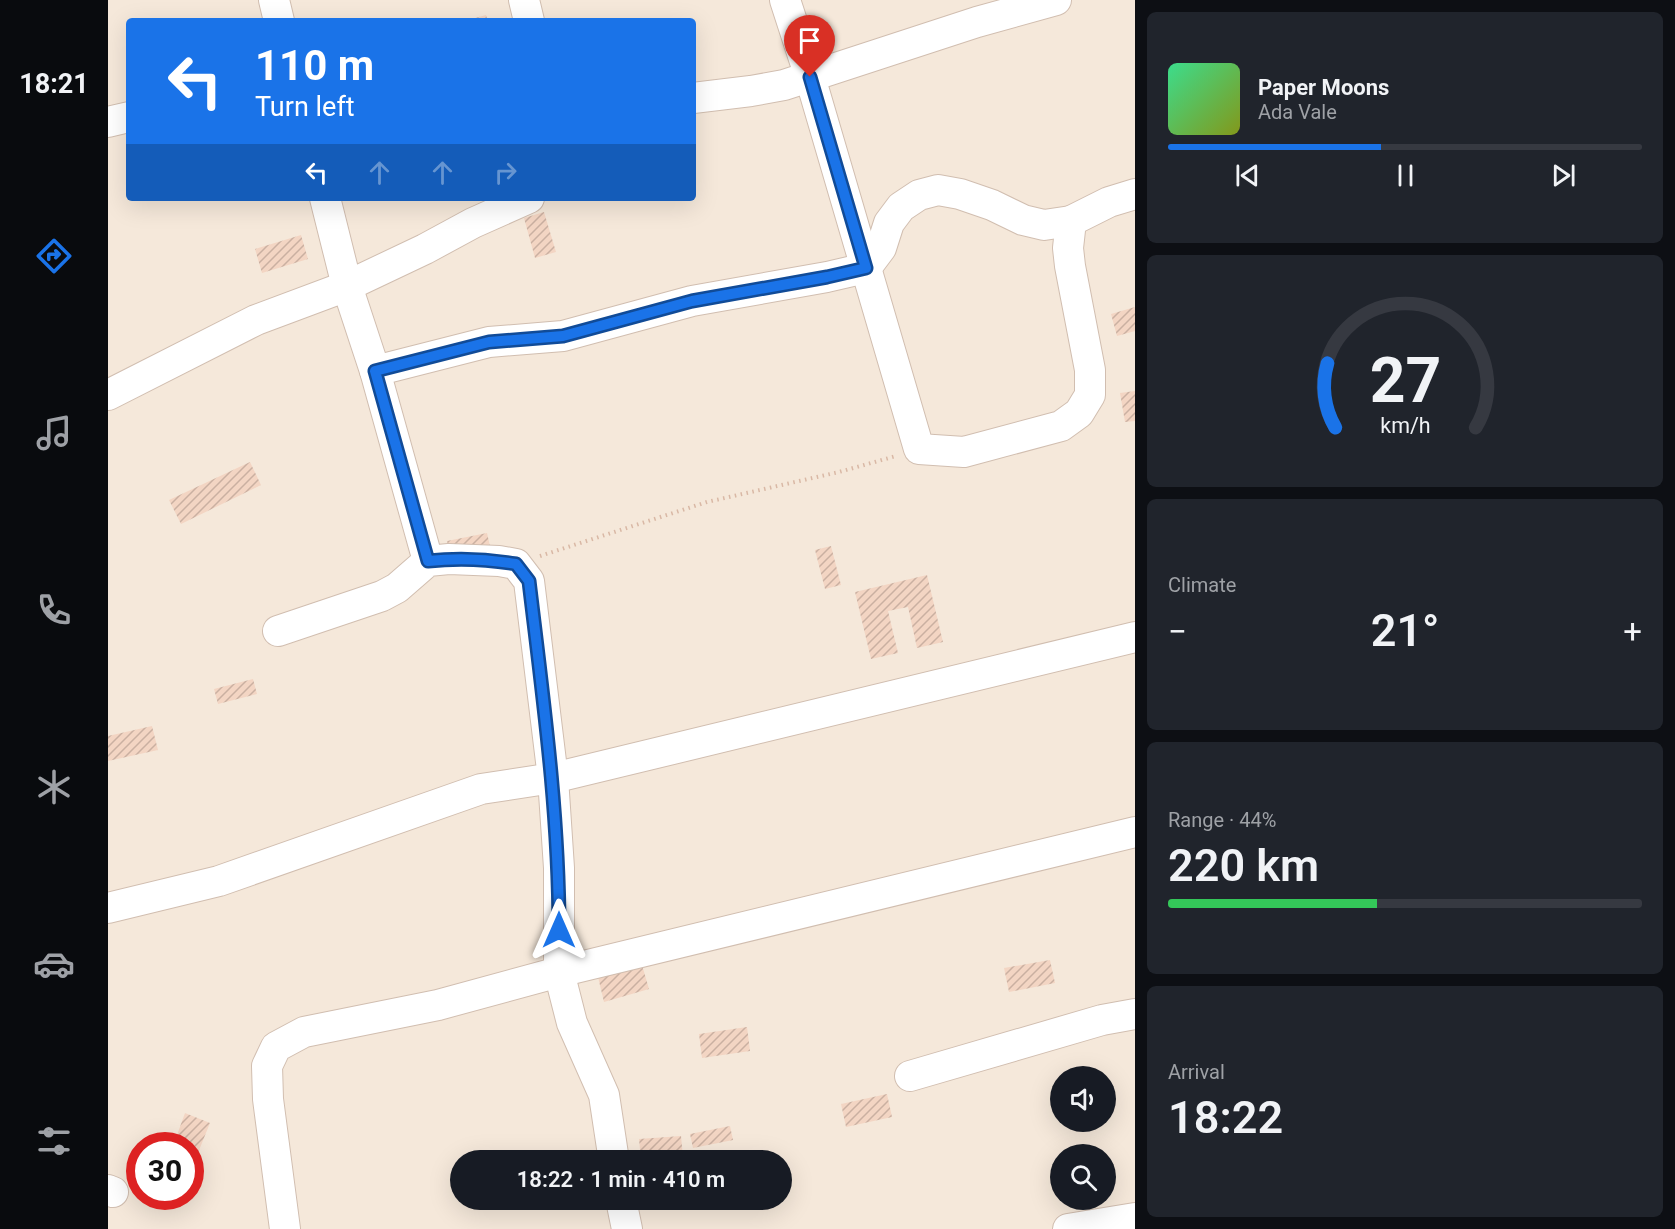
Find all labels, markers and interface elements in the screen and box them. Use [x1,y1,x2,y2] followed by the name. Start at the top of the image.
[784,15,835,77] pin
[793,24,826,57] icon: arrive
[255,41,374,90] text: 110 m
[156,42,234,120] icon: left
[19,68,89,100] text: 18:21
[1258,75,1389,100] text: Paper Moons
[255,91,355,123] text: Turn left
[1258,100,1337,124] text: Ada Vale
[300,156,333,189] icon: left
[363,156,396,189] icon: ahead
[426,156,459,189] icon: ahead
[489,156,522,189] icon: right
[1231,159,1264,192] icon: previous
[1389,159,1422,192] icon: pause
[1547,159,1580,192] icon: next
[33,235,75,277] icon: directions
[1369,344,1441,417] text: 27
[33,412,75,454] icon: music
[1380,414,1430,439] text: km/h
[1168,573,1236,597] text: Climate
[33,589,75,631] icon: phone
[1371,604,1439,657] text: 21°
[1168,612,1187,651] text: −
[1623,612,1642,651] text: +
[33,766,75,808] icon: climate
[1168,808,1276,832] text: Range · 44%
[1168,839,1319,892] text: 220 km
[527,898,591,962] position arrow
[33,943,75,985] icon: car
[1168,1060,1225,1084] text: Arrival
[1050,1066,1116,1210] map controls
[1050,1066,1116,1132] button: sound
[1168,1091,1283,1144] text: 18:22
[33,1120,75,1162] icon: filters
[126,1132,204,1210] speed limit sign: 30
[1050,1144,1116,1210] button: search
[517,1167,725,1192] text: 18:22 · 1 min · 410 m

